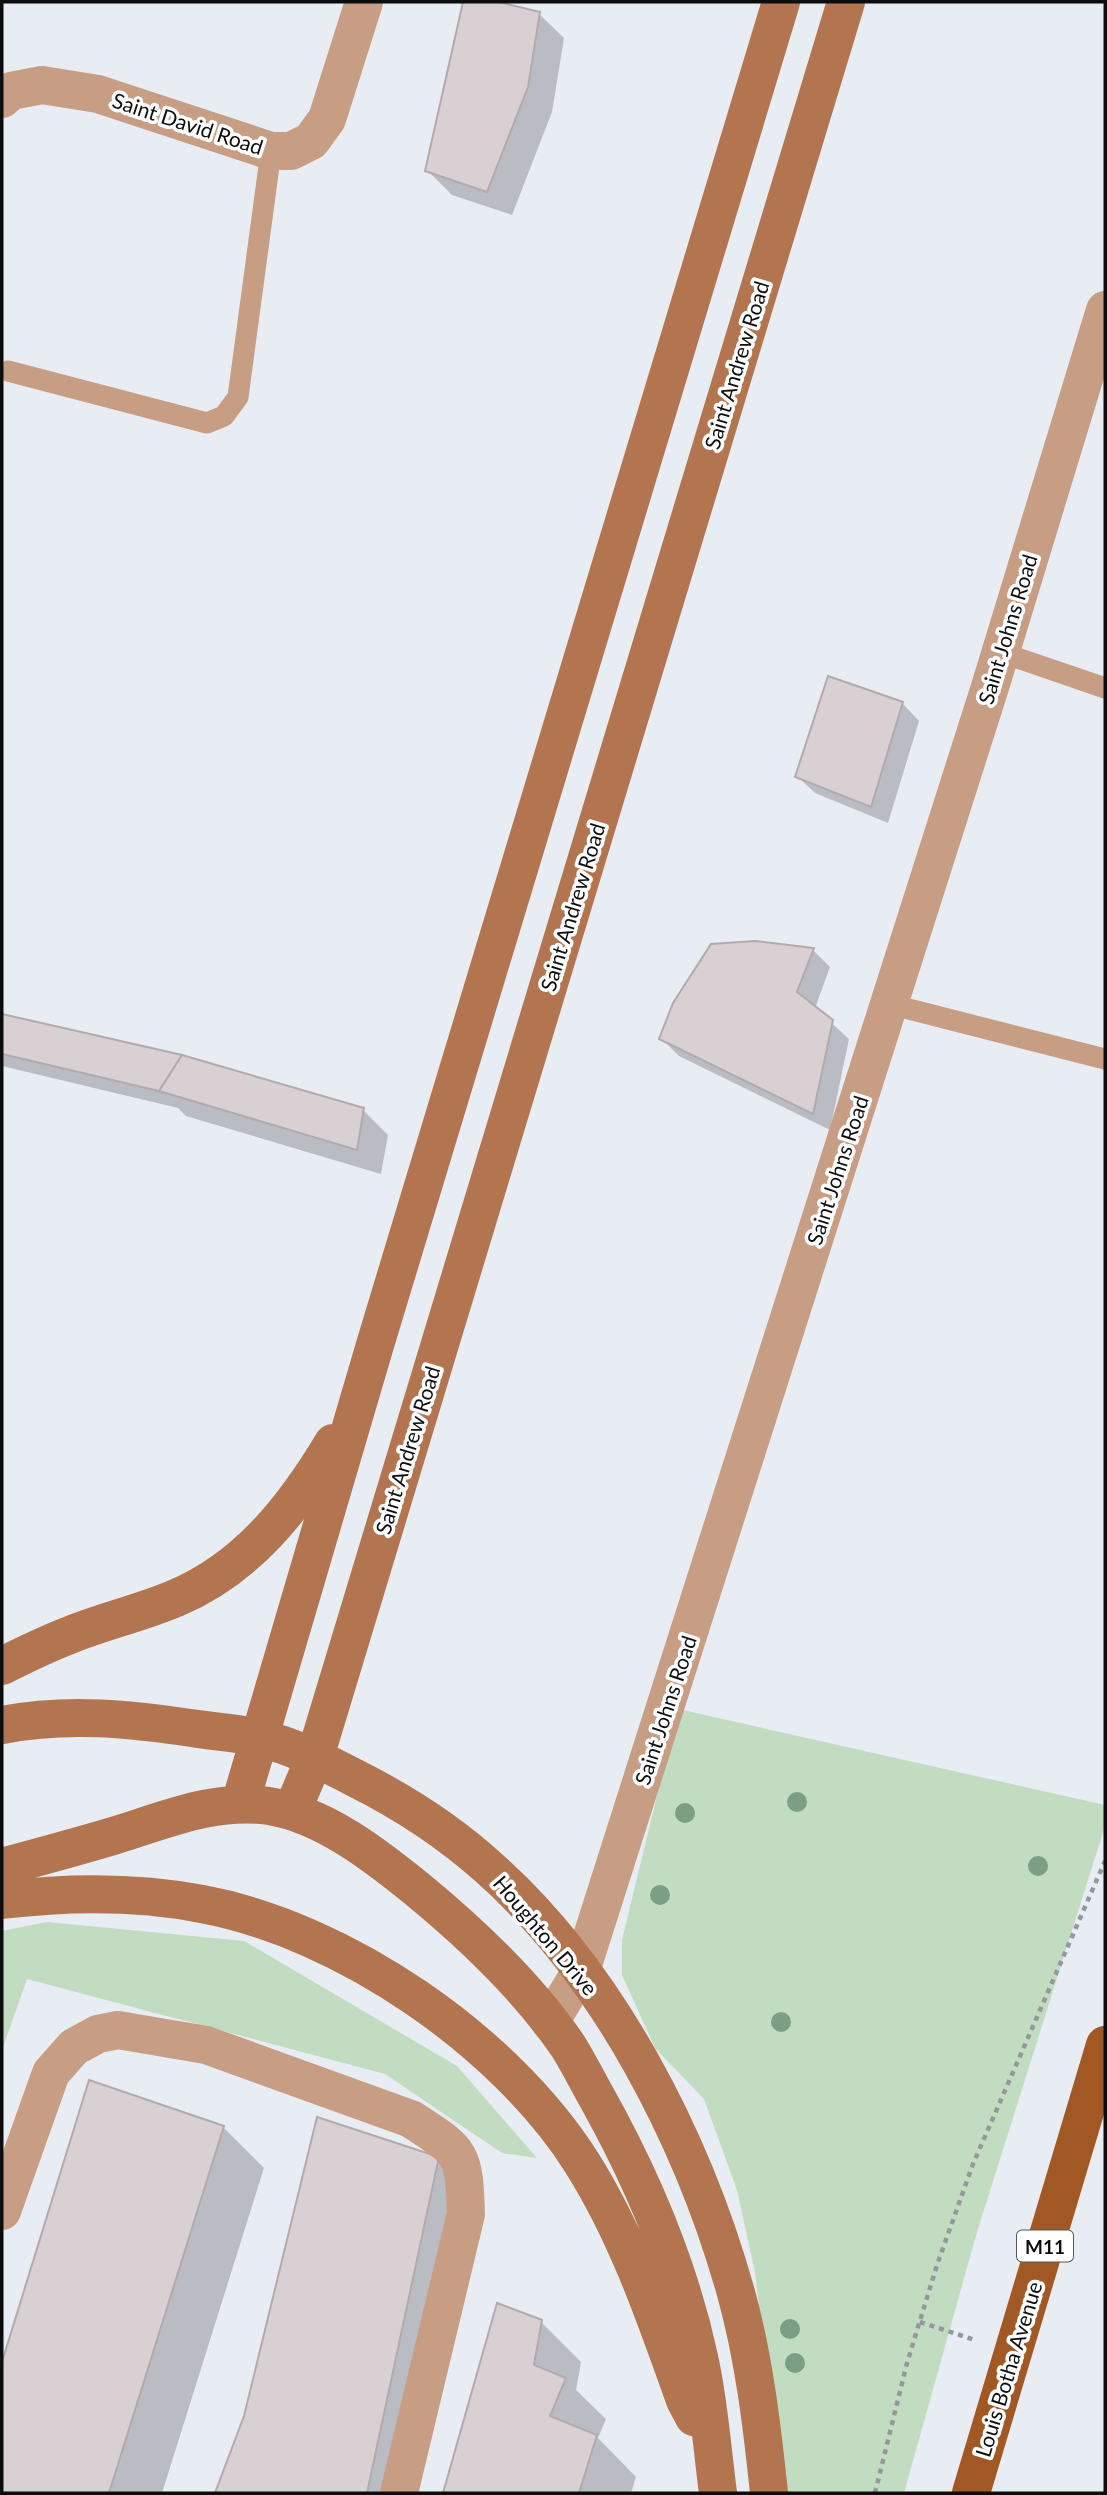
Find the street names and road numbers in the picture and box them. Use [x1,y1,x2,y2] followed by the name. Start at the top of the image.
[110,87,266,159] street label: Saint David Road
[699,278,773,452] street label: Saint Andrew Road
[972,551,1042,707] street label: Saint Johns Road
[535,820,609,994] street label: Saint Andrew Road
[801,1092,873,1248] street label: Saint Johns Road
[370,1363,444,1537] street label: Saint Andrew Road
[629,1632,701,1788] street label: Saint Johns Road
[489,1870,603,2000] street label: Houghton Drive
[1017,2230,1073,2262] road number: M11
[969,2278,1047,2460] street label: Louis Botha Avenue

